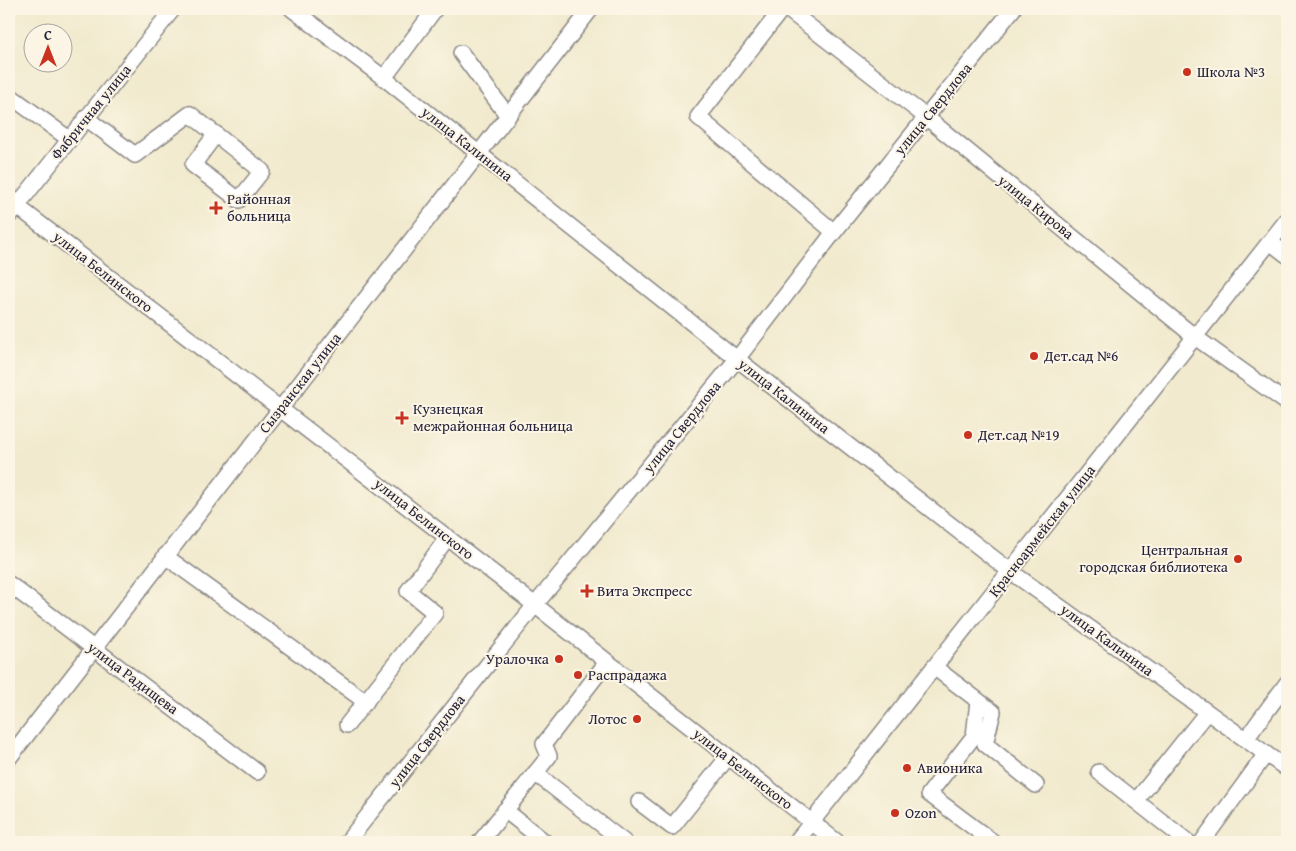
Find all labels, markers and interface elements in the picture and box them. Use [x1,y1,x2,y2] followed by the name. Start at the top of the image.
[22,22,72,72] north arrow
[44,25,52,45] text: С
[888,58,977,160] street label: улица Свердлова
[46,59,136,164] street label: Фабричная улица
[1197,61,1265,82] place label: Школа №3
[1181,66,1193,78] marker: Школа №3
[416,101,518,187] street label: улица Калинина
[993,169,1079,244] street label: улица Кирова
[227,188,292,226] place label: Районная больница
[209,201,223,215] marker: Районная больница
[48,225,158,317] street label: улица Белинского
[254,327,346,437] street label: Сызранская улица
[1043,345,1118,366] place label: Дет.сад №6
[1028,350,1040,362] marker: Дет.сад №6
[733,353,835,439] street label: улица Калинина
[637,376,726,478] street label: улица Свердлова
[413,398,574,436] place label: Кузнецкая межрайонная больница
[395,411,409,425] marker: Кузнецкая межрайонная больница
[977,424,1059,445] place label: Дет.сад №19
[962,429,974,441] marker: Дет.сад №19
[983,460,1100,601] street label: Красноармейская улица
[369,472,479,564] street label: улица Белинского
[1079,539,1229,577] place label: Центральная городская библиотека
[1232,553,1244,565] marker: Центральная городская библиотека
[597,580,692,601] place label: Вита Экспресс
[581,585,593,597] marker: Вита Экспресс
[1055,598,1159,681] street label: улица Калинина
[83,636,184,719] street label: улица Радищева
[486,648,550,669] place label: Уралочка
[553,653,565,665] marker: Уралочка
[588,664,668,685] place label: Распрадажа
[572,669,584,681] marker: Распрадажа
[383,689,470,792] street label: улица Свердлова
[588,708,627,729] place label: Лотос
[631,713,643,725] marker: Лотос
[688,722,798,814] street label: улица Белинского
[917,757,983,778] place label: Авионика
[901,762,913,774] marker: Авионика
[905,802,937,823] place label: Ozon
[889,807,901,819] marker: Ozon

